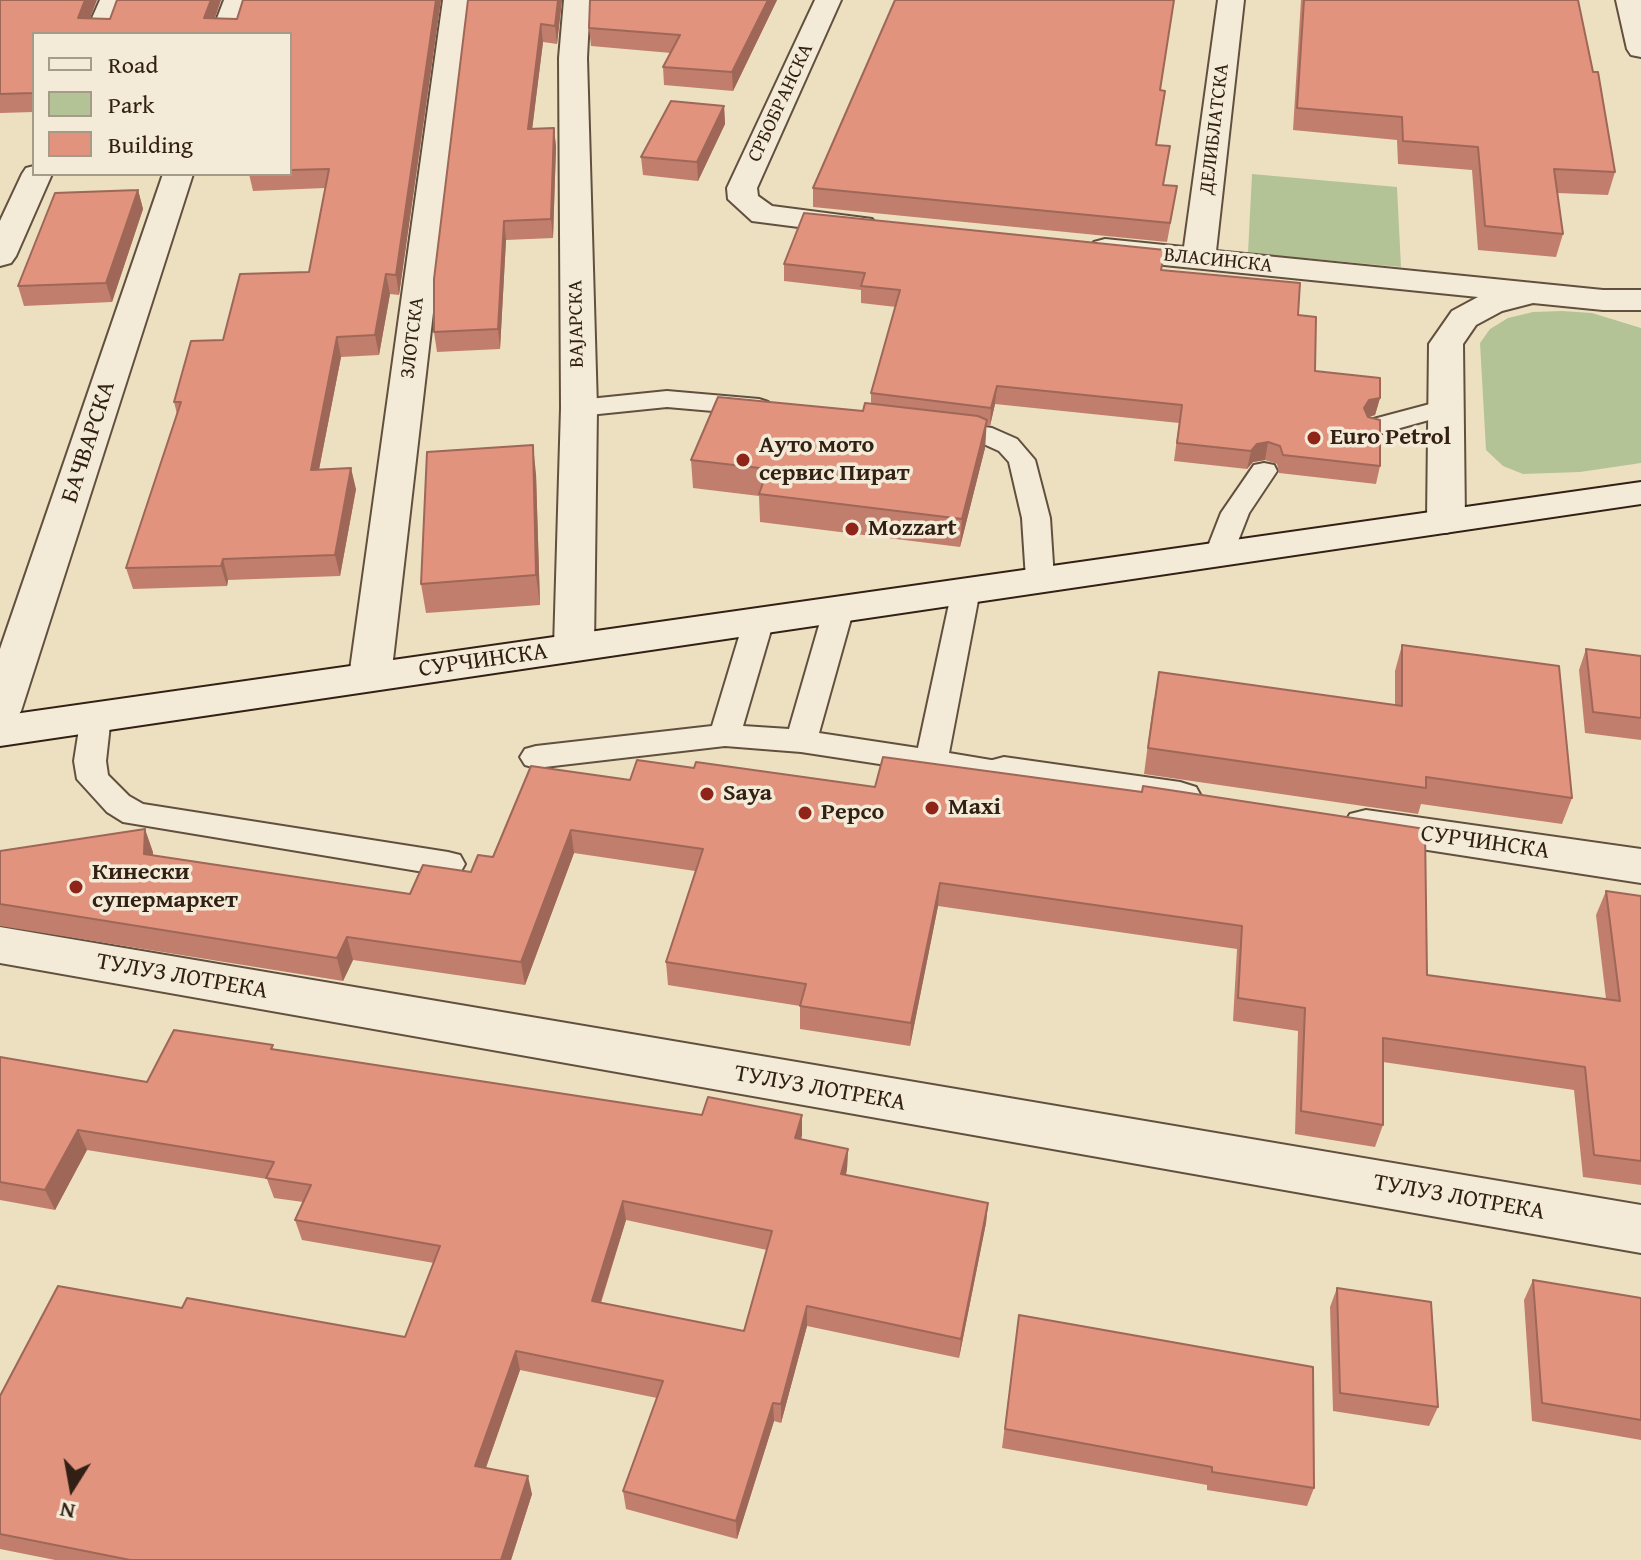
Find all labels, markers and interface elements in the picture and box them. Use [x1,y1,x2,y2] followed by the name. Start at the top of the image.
[32,32,292,176] legend
[743,40,819,166] street label: СРБОБРАНСКА
[108,47,158,82] text: Road
[1195,62,1235,196] street label: ДЕЛИБЛАТСКА
[108,87,154,122] text: Park
[108,127,193,162] text: Building
[1163,243,1273,279] street label: ВЛАСИНСКА
[564,280,590,368] street label: ВАЈАРСКА
[396,296,430,380] street label: ЗЛОТСКА
[56,378,122,506] street label: БАЧВАРСКА
[1330,424,1451,452] place label: Euro Petrol
[1305,429,1323,447] marker: Euro Petrol
[759,432,910,488] place label: Ауто мото сервис Пират
[734,451,752,469] marker: Ауто мото сервис Пират
[868,515,957,543] place label: Mozzart
[843,520,861,538] marker: Mozzart
[417,638,549,684] street label: СУРЧИНСКА
[723,780,772,808] place label: Saya
[698,785,716,803] marker: Saya
[948,794,1001,822] place label: Maxi
[821,799,884,827] place label: Pepco
[923,799,941,817] marker: Maxi
[796,804,814,822] marker: Pepco
[1419,820,1551,866] street label: СУРЧИНСКА
[92,859,238,915] place label: Кинески супермаркет
[67,878,85,896] marker: Кинески супермаркет
[94,948,270,1006] street label: ТУЛУЗ ЛОТРЕКА
[732,1060,908,1118] street label: ТУЛУЗ ЛОТРЕКА
[1371,1169,1547,1227] street label: ТУЛУЗ ЛОТРЕКА
[32,1448,112,1528] north arrow
[57,1494,78,1529] text: N

